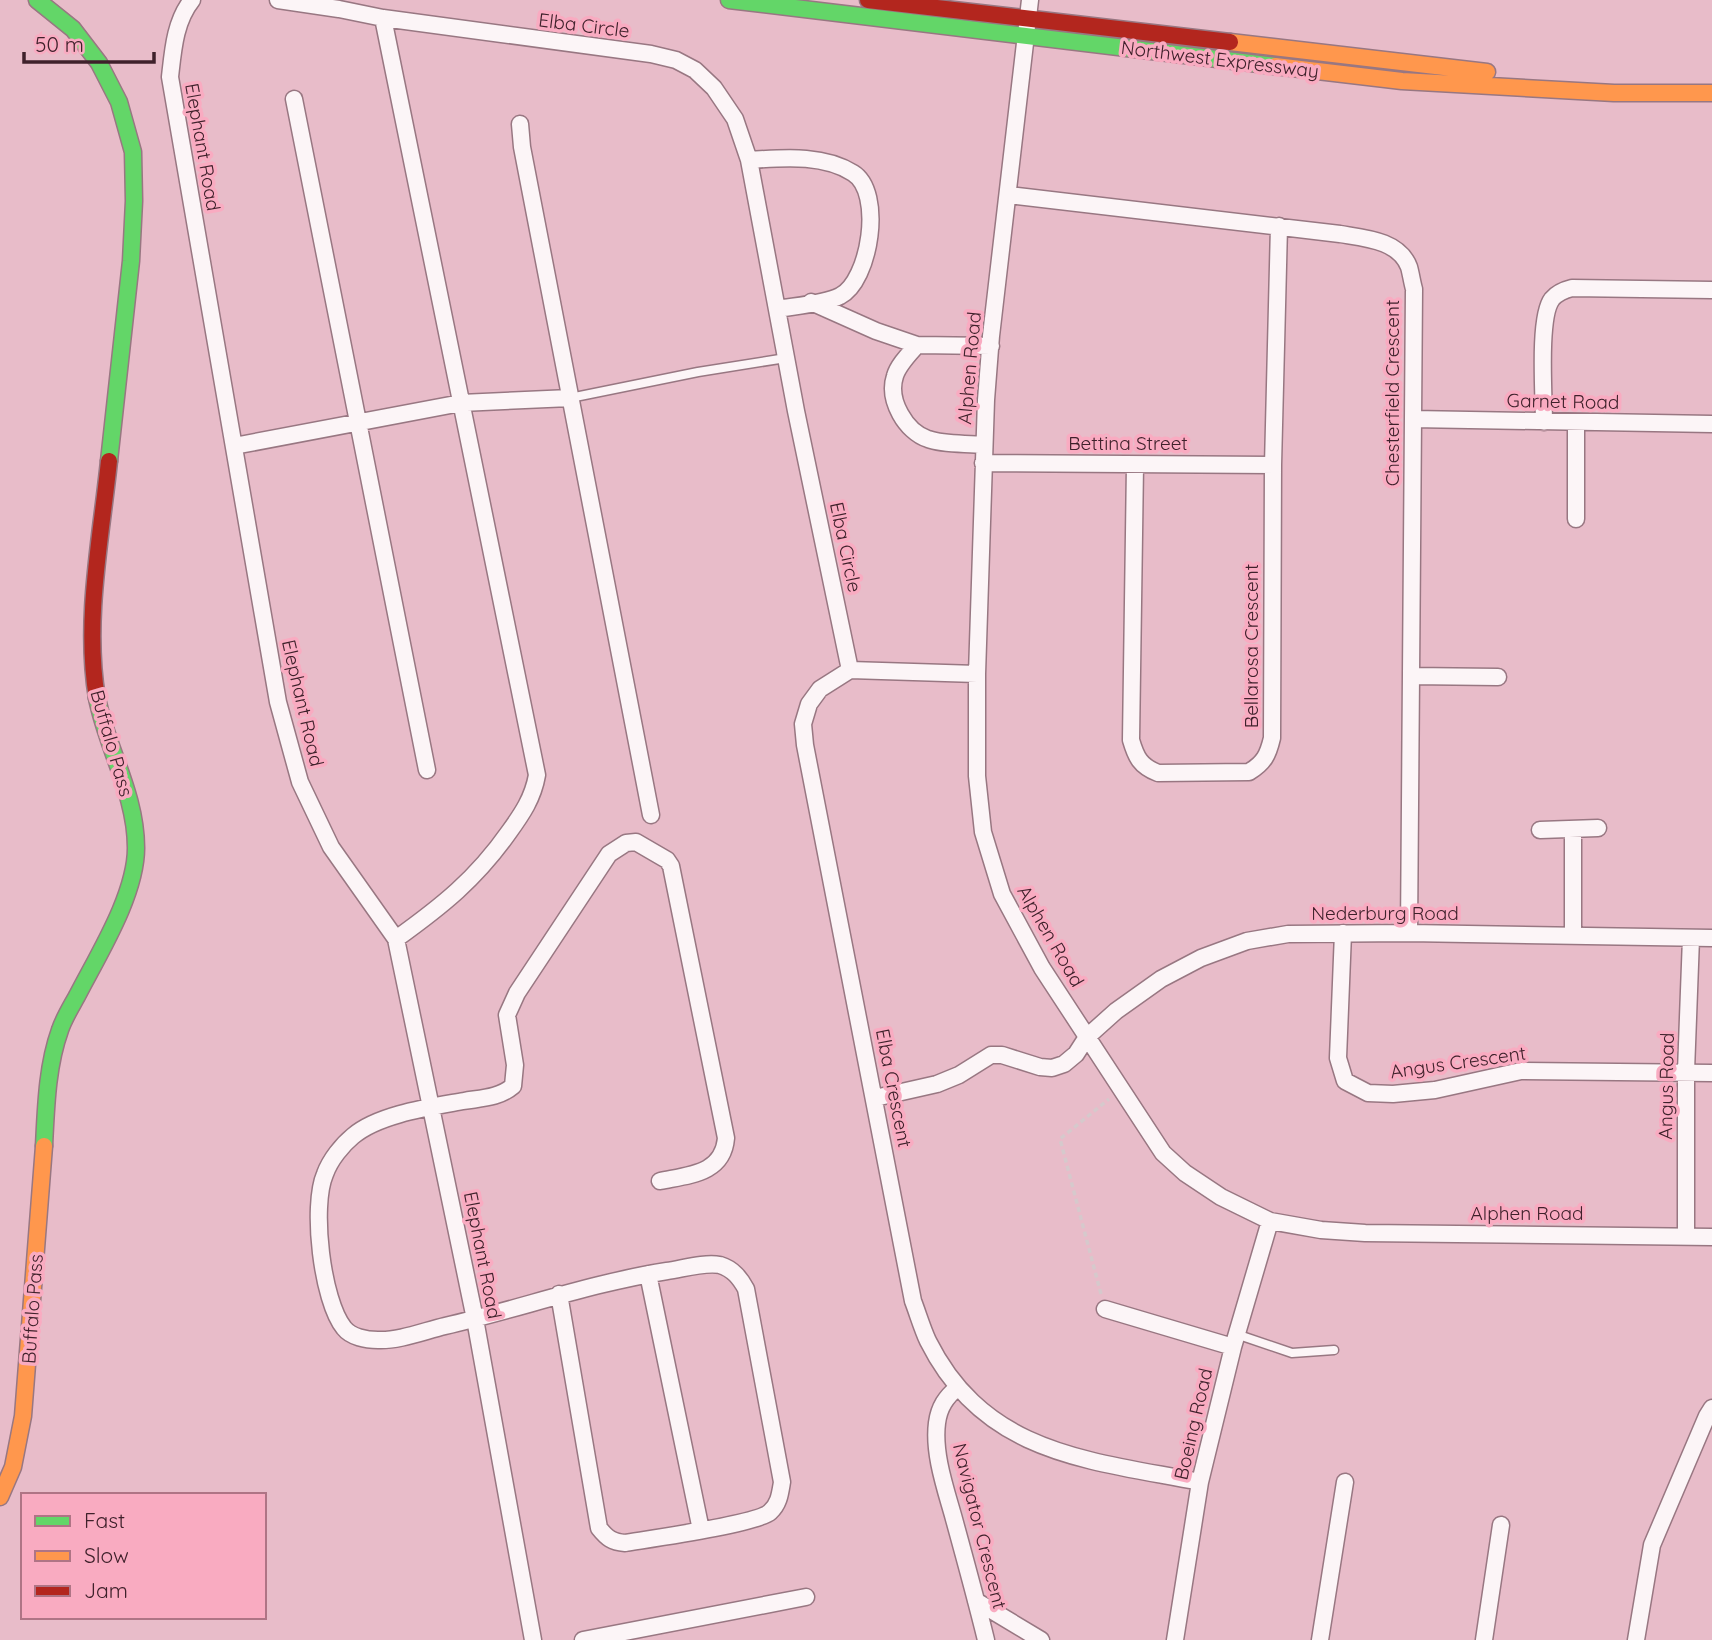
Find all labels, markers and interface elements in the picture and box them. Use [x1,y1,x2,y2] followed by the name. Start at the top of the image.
[537,8,631,42] street label: Elba Circle
[24,21,154,65] scale bar
[35,31,84,57] text: 50 m
[1120,35,1320,83] street label: Northwest Expressway
[180,81,226,213] street label: Elephant Road
[1380,300,1404,486] street label: Chesterfield Crescent
[952,311,986,425] street label: Alphen Road
[1506,388,1620,414] street label: Garnet Road
[1068,431,1188,455] street label: Bettina Street
[825,500,867,594] street label: Elba Circle
[1239,564,1263,728] street label: Bellarosa Crescent
[277,637,329,769] street label: Elephant Road
[85,687,139,799] street label: Buffalo Pass
[1012,881,1090,991] street label: Alphen Road
[1311,901,1459,925] street label: Nederburg Road
[871,1027,917,1149] street label: Elba Crescent
[1653,1032,1679,1140] street label: Angus Road
[1389,1041,1527,1083] street label: Angus Crescent
[459,1189,507,1321] street label: Elephant Road
[1470,1201,1584,1225] street label: Alphen Road
[16,1253,48,1365] street label: Buffalo Pass
[1169,1366,1217,1482] street label: Boeing Road
[948,1441,1012,1611] street label: Navigator Crescent
[21,1493,266,1619] legend
[84,1507,125,1533] text: Fast
[84,1542,129,1568] text: Slow
[84,1577,128,1603] text: Jam

